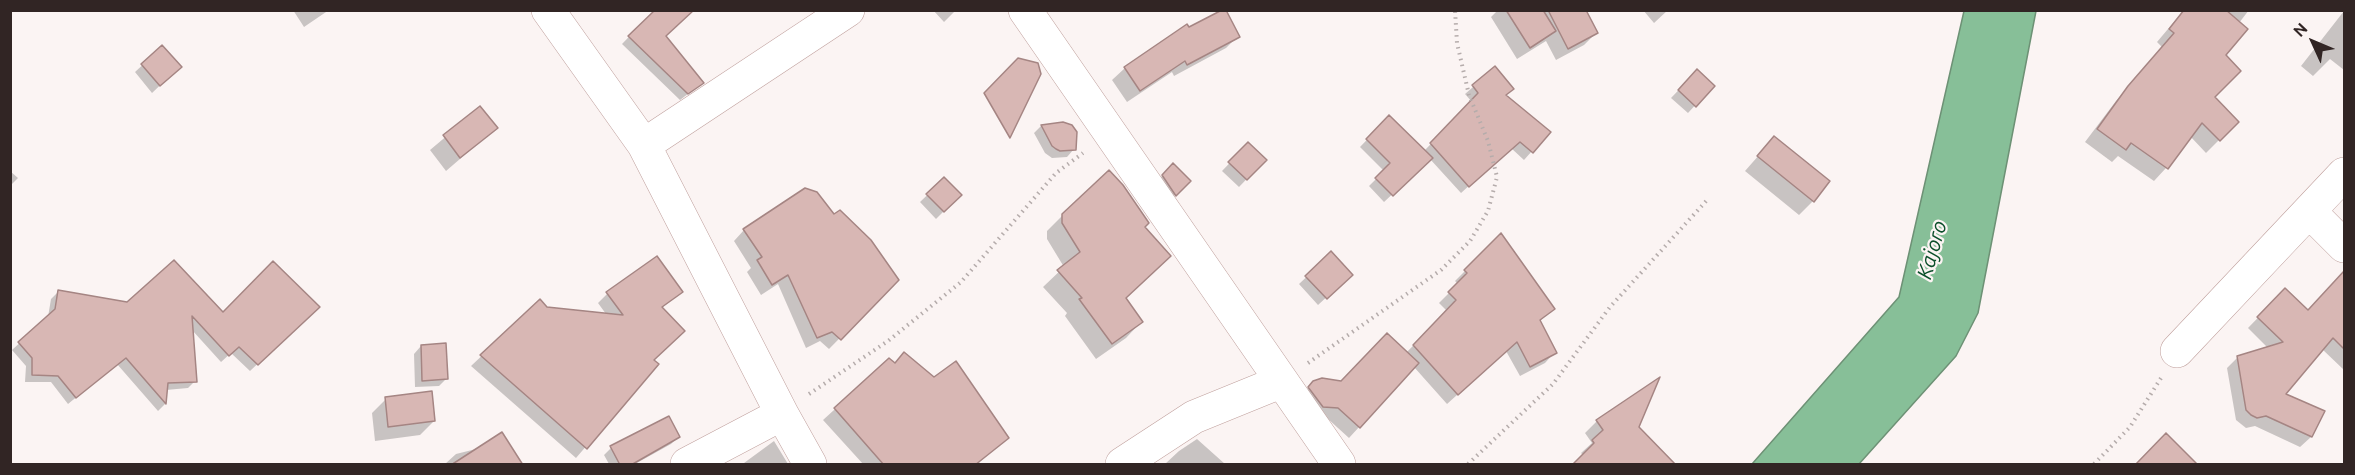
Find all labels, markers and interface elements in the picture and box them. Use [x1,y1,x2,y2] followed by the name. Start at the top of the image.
[2283,12,2343,72] north arrow
[2289,19,2311,40] text: N
[1912,218,1952,282] water label: Kajoro

